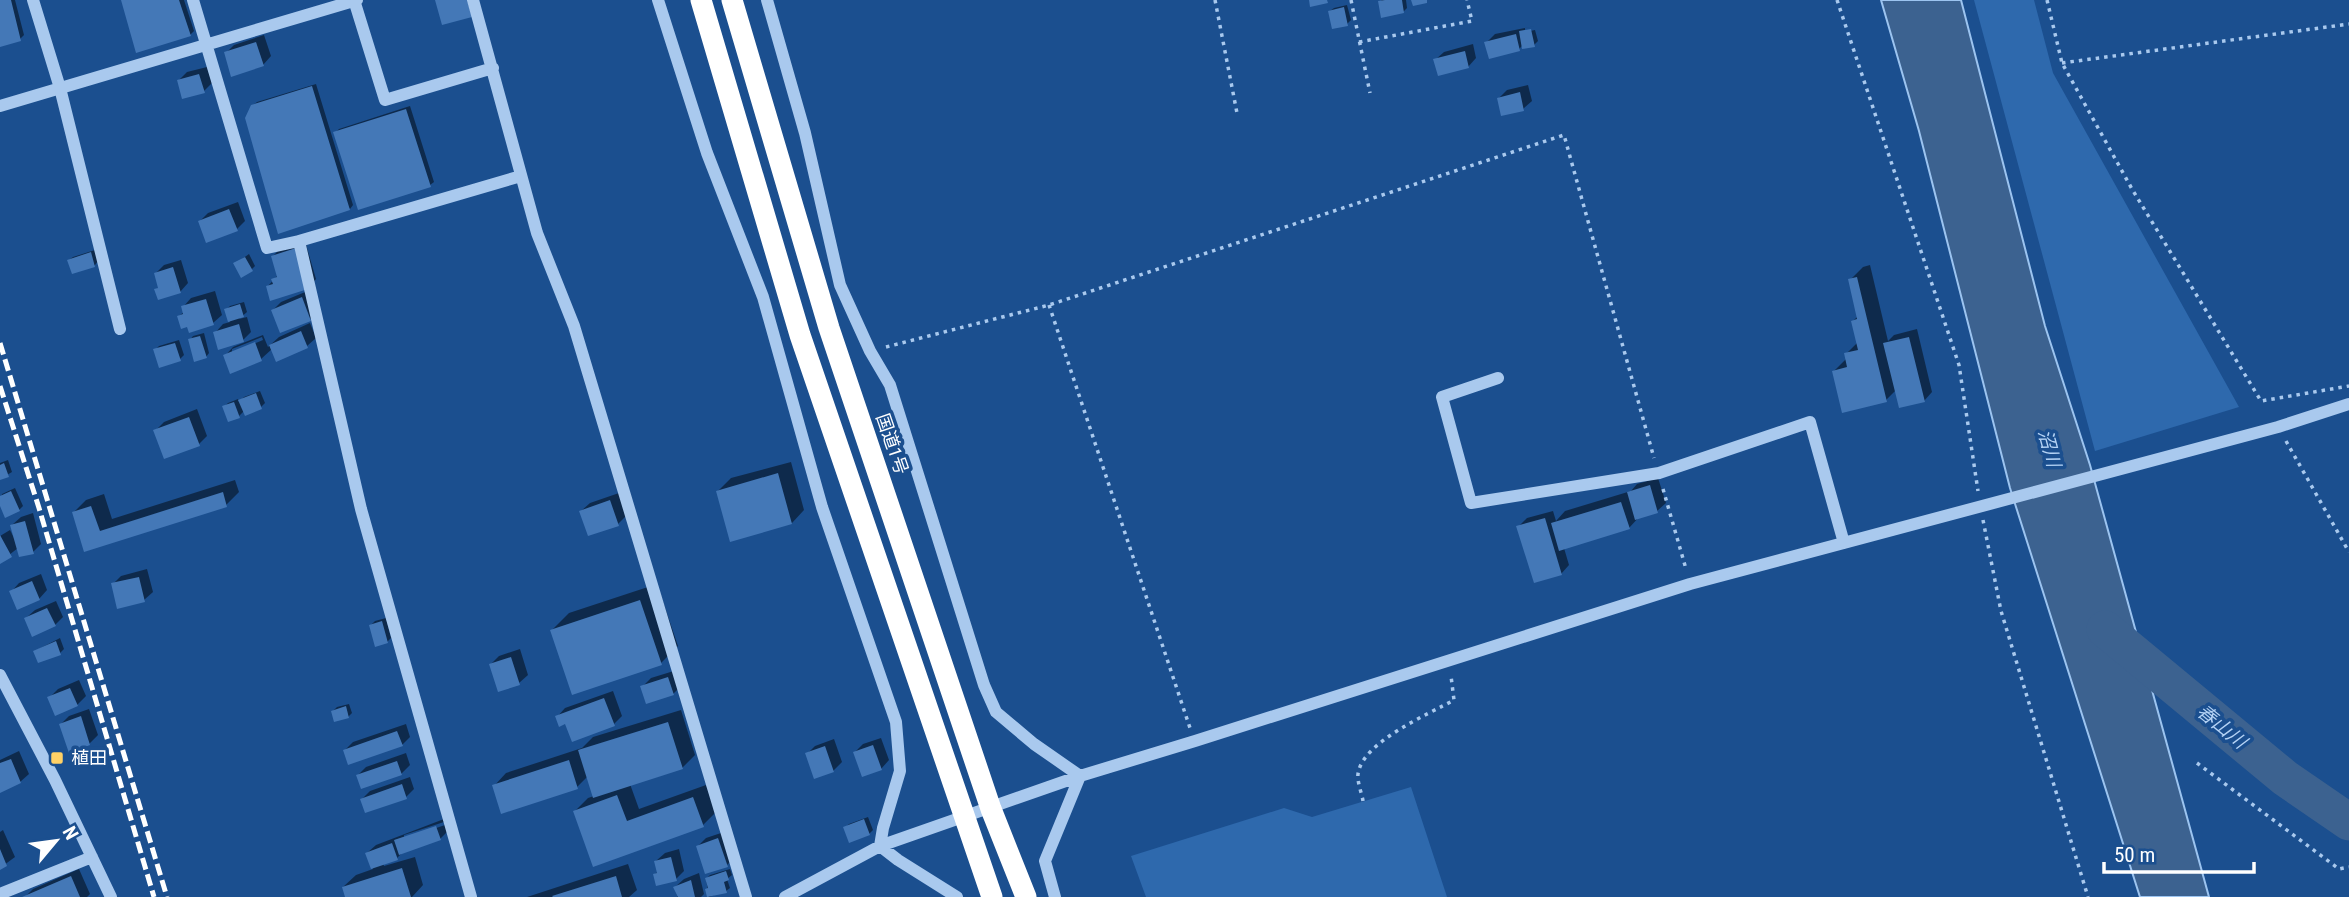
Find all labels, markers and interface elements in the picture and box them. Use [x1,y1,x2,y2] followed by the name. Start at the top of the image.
[872,411,913,477] street label: 国道1号
[2033,427,2066,471] water label: 沼川
[2192,700,2253,755] water label: 春山川
[71,747,107,768] place label: 植田
[49,750,65,766] marker: 植田
[21,806,91,876] north arrow
[58,822,83,844] text: N
[2104,830,2254,874] scale bar
[2114,843,2155,867] text: 50 m

